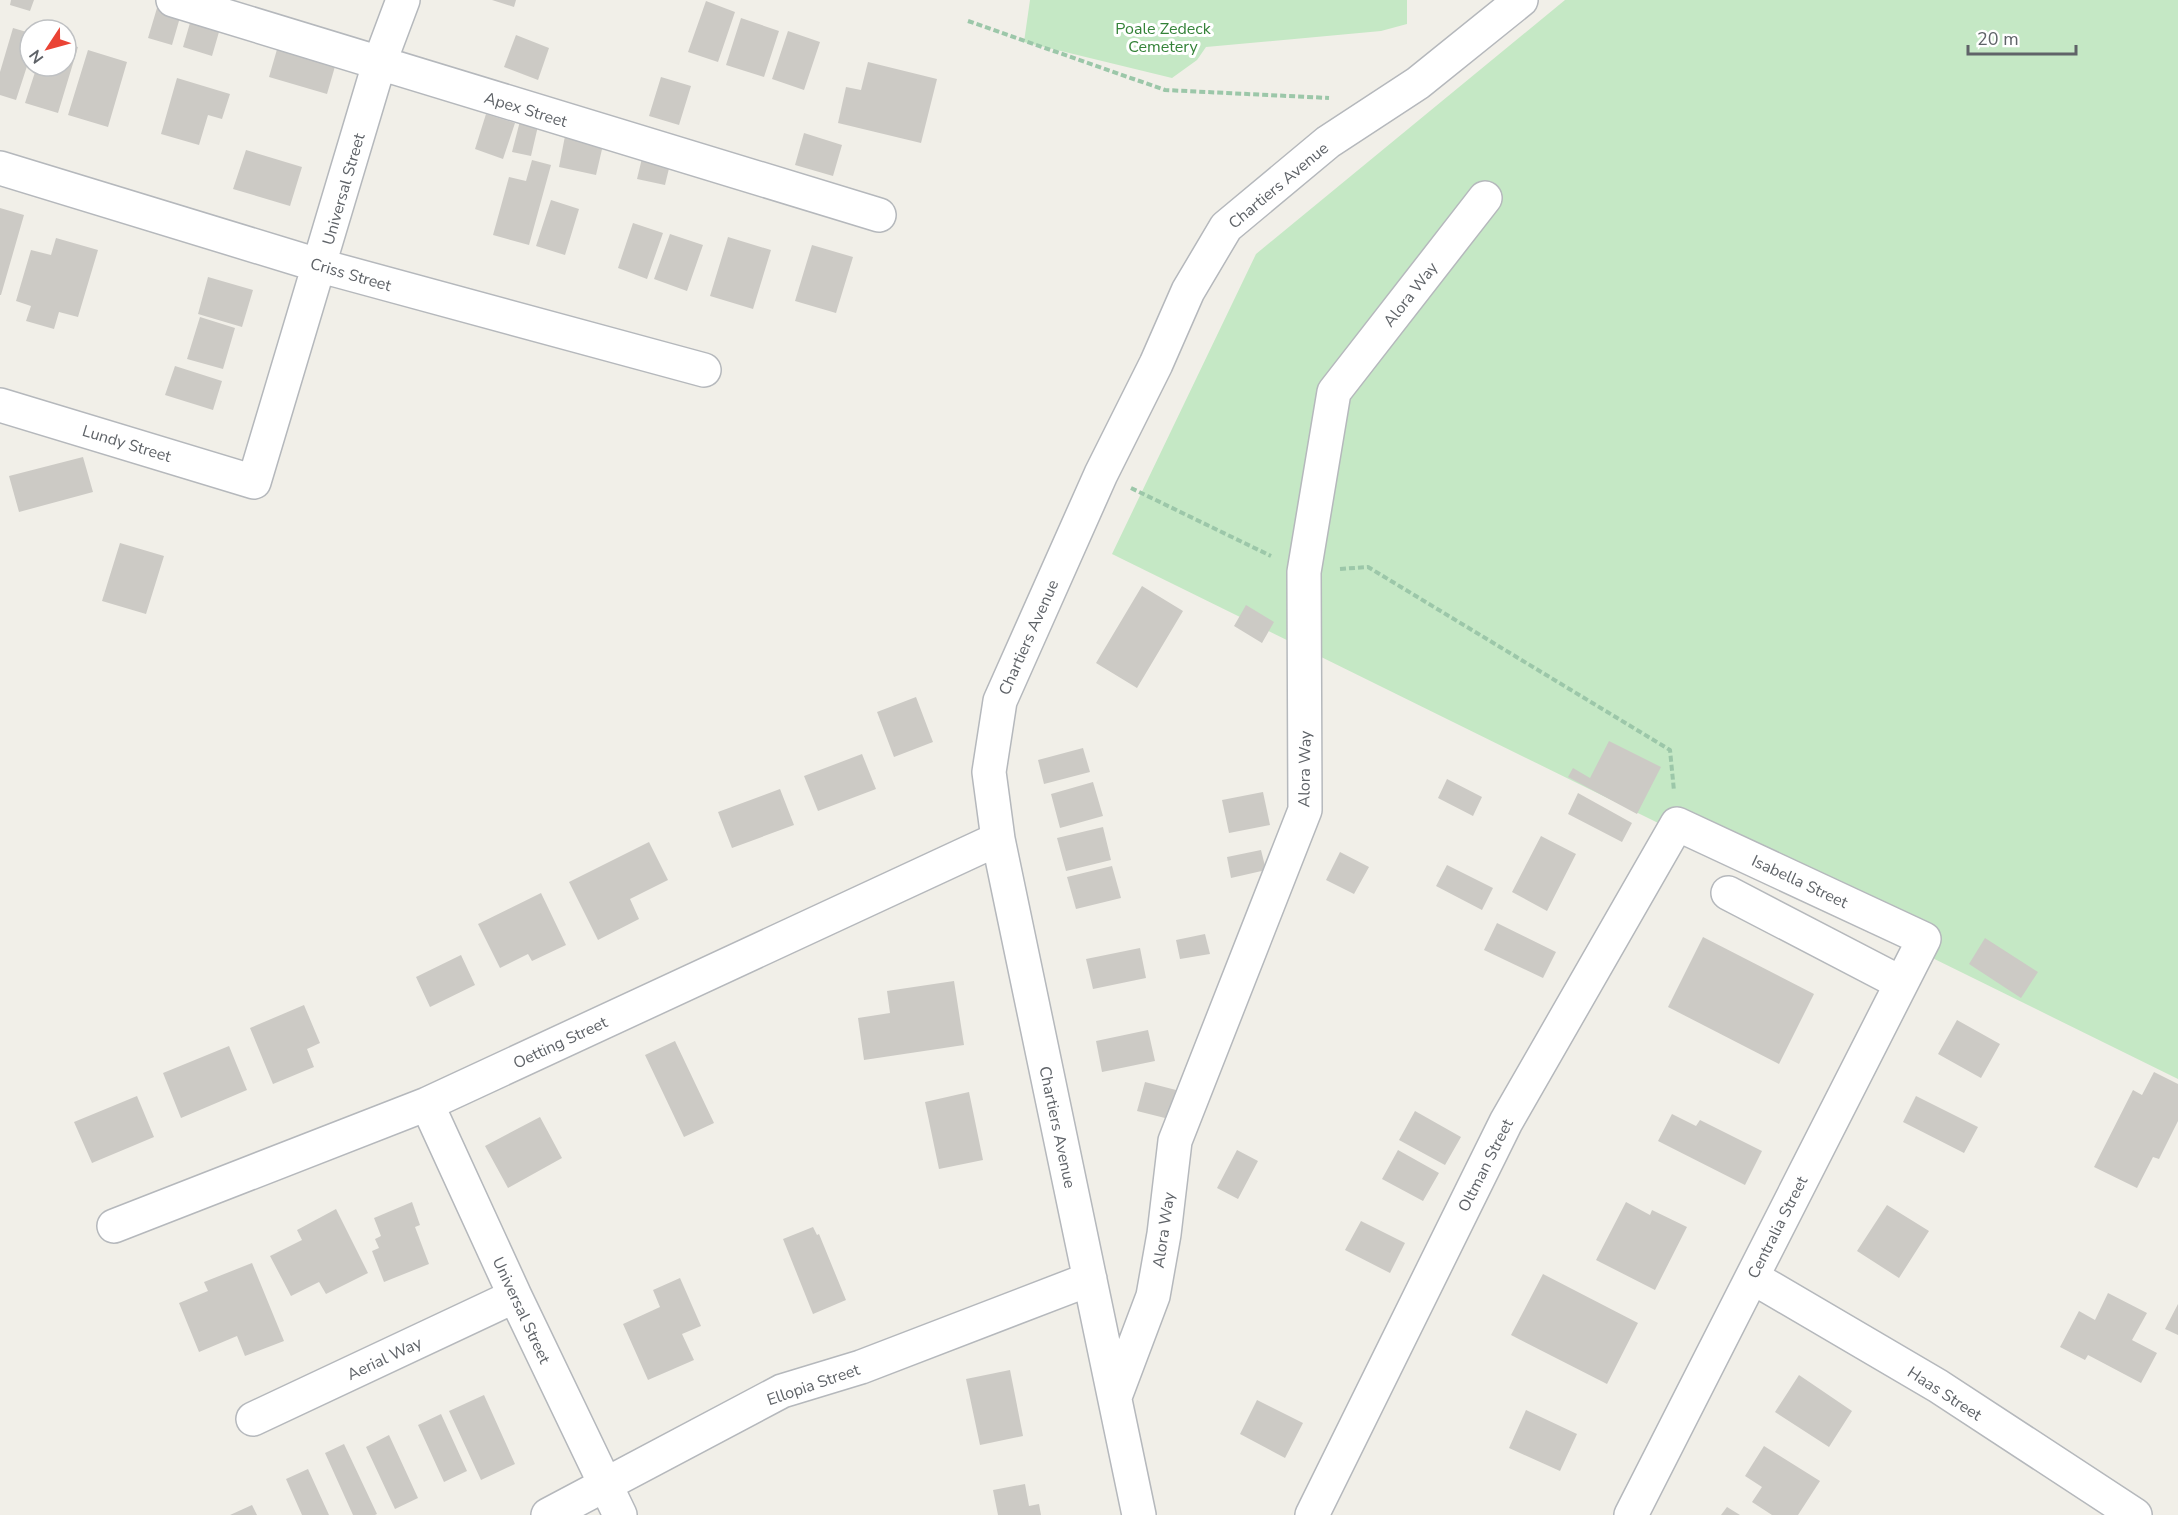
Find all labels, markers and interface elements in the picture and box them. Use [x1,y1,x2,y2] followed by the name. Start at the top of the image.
[18,18,78,78] north arrow
[1115,18,1212,58] park label: Poale Zedeck Cemetery
[1968,18,2076,56] scale bar
[1977,27,2019,51] text: 20 m
[24,45,49,68] text: N
[482,87,570,133] street label: Apex Street
[317,130,371,248] street label: Universal Street
[1224,137,1333,234] street label: Chartiers Avenue
[308,253,394,297] street label: Criss Street
[1378,257,1444,332] street label: Alora Way
[80,420,174,468] street label: Lundy Street
[994,576,1064,699] street label: Chartiers Avenue
[1293,730,1317,808] street label: Alora Way
[1748,850,1852,914] street label: Isabella Street
[510,1011,612,1074] street label: Oetting Street
[1033,1064,1081,1190] street label: Chartiers Avenue
[1453,1115,1519,1216] street label: Oltman Street
[1743,1172,1813,1282] street label: Centralia Street
[1148,1190,1180,1270] street label: Alora Way
[487,1253,556,1368] street label: Universal Street
[343,1332,426,1386] street label: Aerial Way
[764,1359,863,1411] street label: Ellopia Street
[1903,1362,1986,1426] street label: Haas Street

